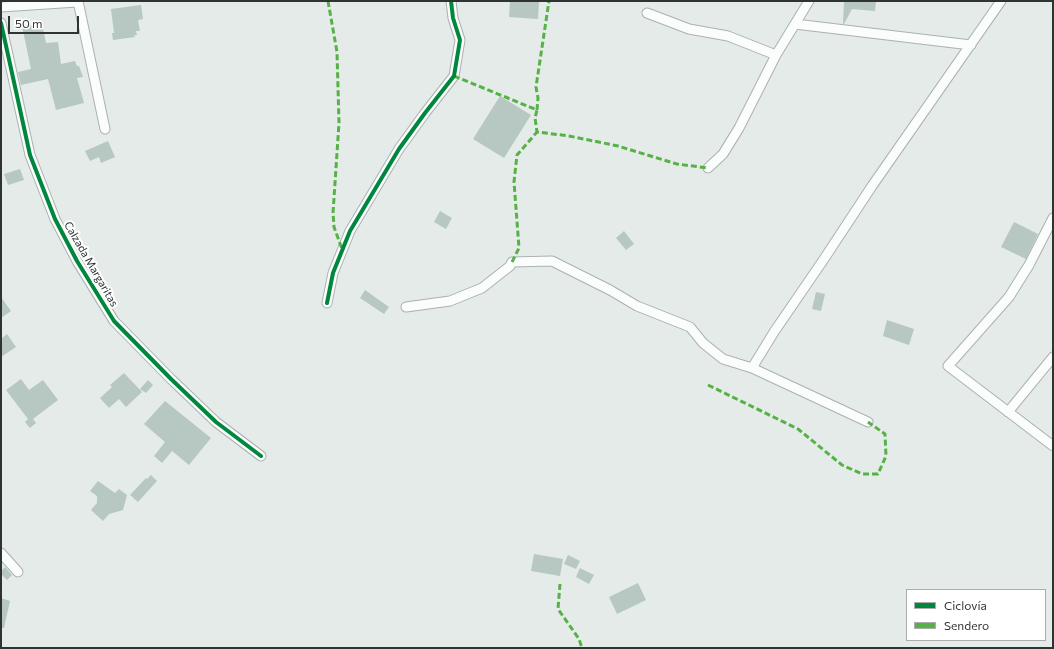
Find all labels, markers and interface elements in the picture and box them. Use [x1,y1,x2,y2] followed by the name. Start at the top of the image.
[10,8,81,34] scale bar
[15,16,43,30] text: 50 m
[61,219,121,309] street label: Calzada Margaritas
[906,589,1046,641] legend
[944,598,987,612] text: Ciclovía
[944,618,989,632] text: Sendero

